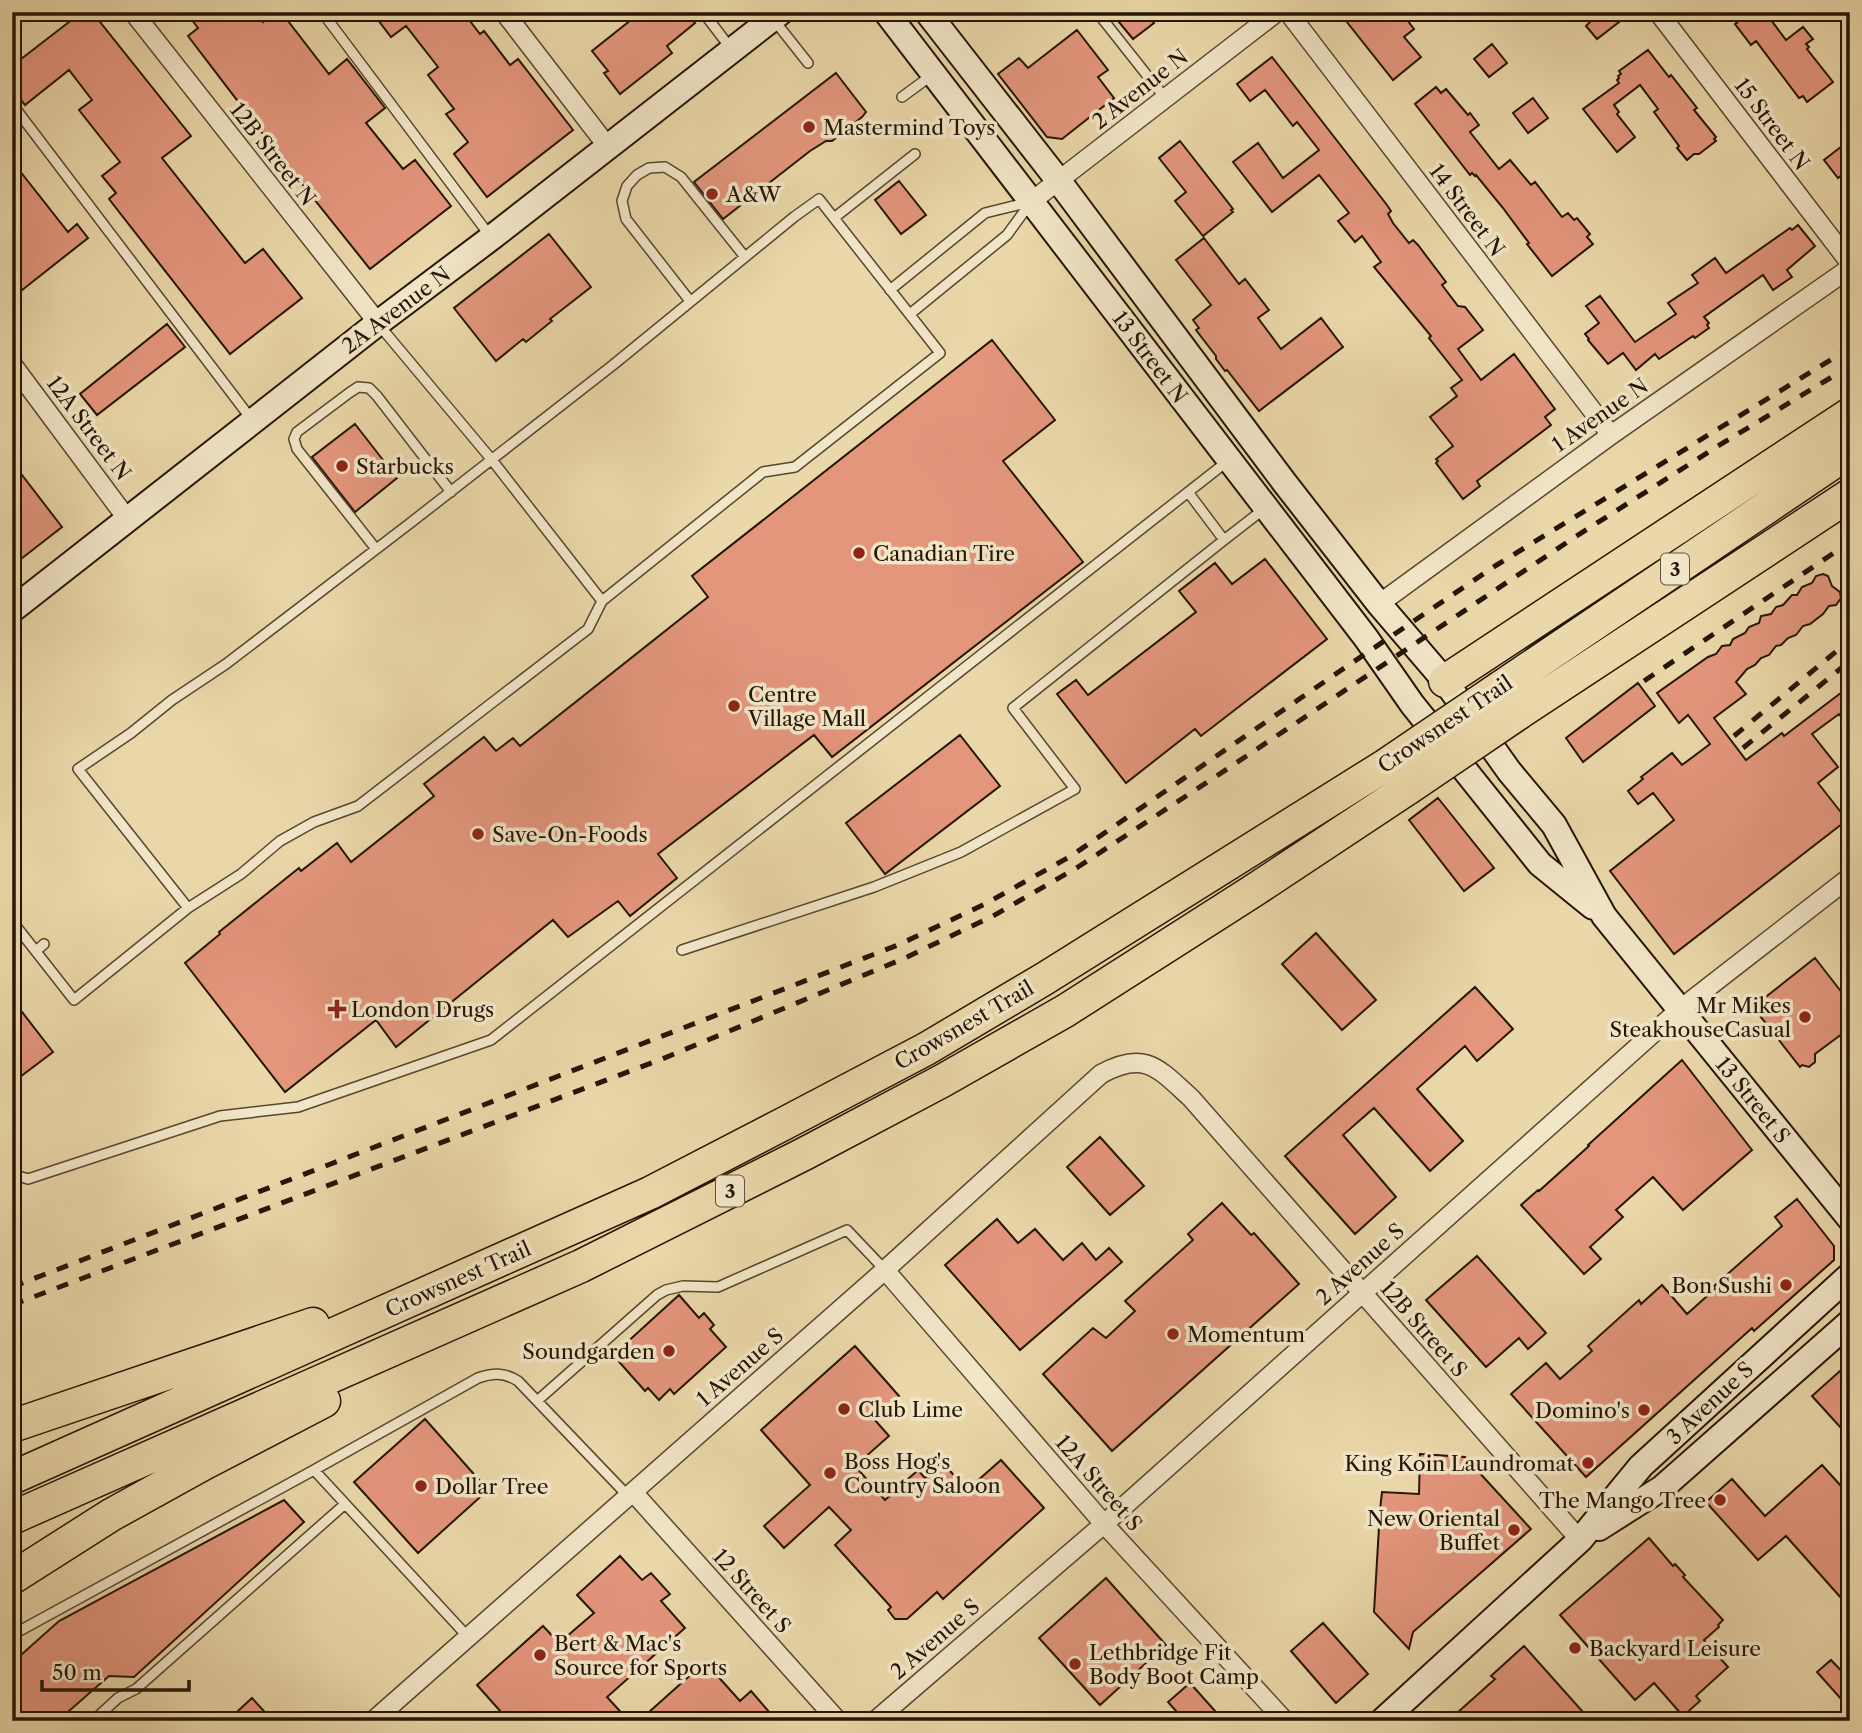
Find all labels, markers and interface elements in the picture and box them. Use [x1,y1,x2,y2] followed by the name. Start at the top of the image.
[1087,44,1193,134] street label: 2 Avenue N
[1729,73,1815,175] street label: 15 Street N
[225,98,321,210] street label: 12B Street N
[823,115,996,140] place label: Mastermind Toys
[801,119,817,135] marker: Mastermind Toys
[1424,159,1510,261] street label: 14 Street N
[725,182,782,207] place label: A&W
[704,186,720,202] marker: A&W
[337,261,455,359] street label: 2A Avenue N
[1107,306,1193,408] street label: 13 Street N
[42,371,136,485] street label: 12A Street N
[1547,373,1653,457] street label: 1 Avenue N
[356,454,454,479] place label: Starbucks
[334,458,350,474] marker: Starbucks
[873,541,1015,566] place label: Canadian Tire
[851,545,867,561] marker: Canadian Tire
[1661,554,1689,584] road number: 3
[1373,670,1517,778] street label: Crowsnest Trail
[747,682,866,731] place label: Centre Village Mall
[726,698,742,714] marker: Centre Village Mall
[492,822,648,847] place label: Save-On-Foods
[470,826,486,842] marker: Save-On-Foods
[890,975,1038,1075] street label: Crowsnest Trail
[1609,993,1791,1042] place label: Mr Mikes SteakhouseCasual
[351,997,494,1022] place label: London Drugs
[329,1001,345,1017] marker: London Drugs
[1797,1009,1813,1025] marker: Mr Mikes SteakhouseCasual
[1711,1052,1795,1148] street label: 13 Street S
[716,1176,744,1206] road number: 3
[1311,1218,1409,1310] street label: 2 Avenue S
[381,1236,535,1322] street label: Crowsnest Trail
[1672,1273,1772,1298] place label: Bon Sushi
[1376,1276,1472,1382] street label: 12B Street S
[1778,1277,1794,1293] marker: Bon Sushi
[1187,1322,1305,1347] place label: Momentum
[692,1323,788,1411] street label: 1 Avenue S
[1165,1326,1181,1342] marker: Momentum
[522,1339,655,1364] place label: Soundgarden
[661,1343,677,1359] marker: Soundgarden
[1662,1357,1758,1449] street label: 3 Avenue S
[858,1397,963,1422] place label: Club Lime
[1535,1398,1630,1423] place label: Domino's
[836,1401,852,1417] marker: Club Lime
[1636,1402,1652,1418] marker: Domino's
[1051,1430,1147,1536] street label: 12A Street S
[844,1449,1001,1498] place label: Boss Hog's Country Saloon
[1345,1451,1575,1476] place label: King Koin Laundromat
[1580,1455,1596,1471] marker: King Koin Laundromat
[822,1465,838,1481] marker: Boss Hog's Country Saloon
[435,1474,548,1499] place label: Dollar Tree
[413,1478,429,1494] marker: Dollar Tree
[1539,1488,1706,1513] place label: The Mango Tree
[1712,1492,1728,1508] marker: The Mango Tree
[1367,1506,1501,1555] place label: New Oriental Buffet
[1506,1522,1522,1538] marker: New Oriental Buffet
[708,1544,796,1638] street label: 12 Street S
[885,1594,985,1684] street label: 2 Avenue S
[554,1631,727,1680] place label: Bert & Mac's Source for Sports
[1589,1636,1761,1661] place label: Backyard Leisure
[1089,1640,1259,1689] place label: Lethbridge Fit Body Boot Camp
[1567,1640,1583,1656] marker: Backyard Leisure
[532,1647,548,1663] marker: Bert & Mac's Source for Sports
[42,1649,189,1693] scale bar
[1067,1656,1083,1672] marker: Lethbridge Fit Body Boot Camp
[52,1660,102,1685] text: 50 m

